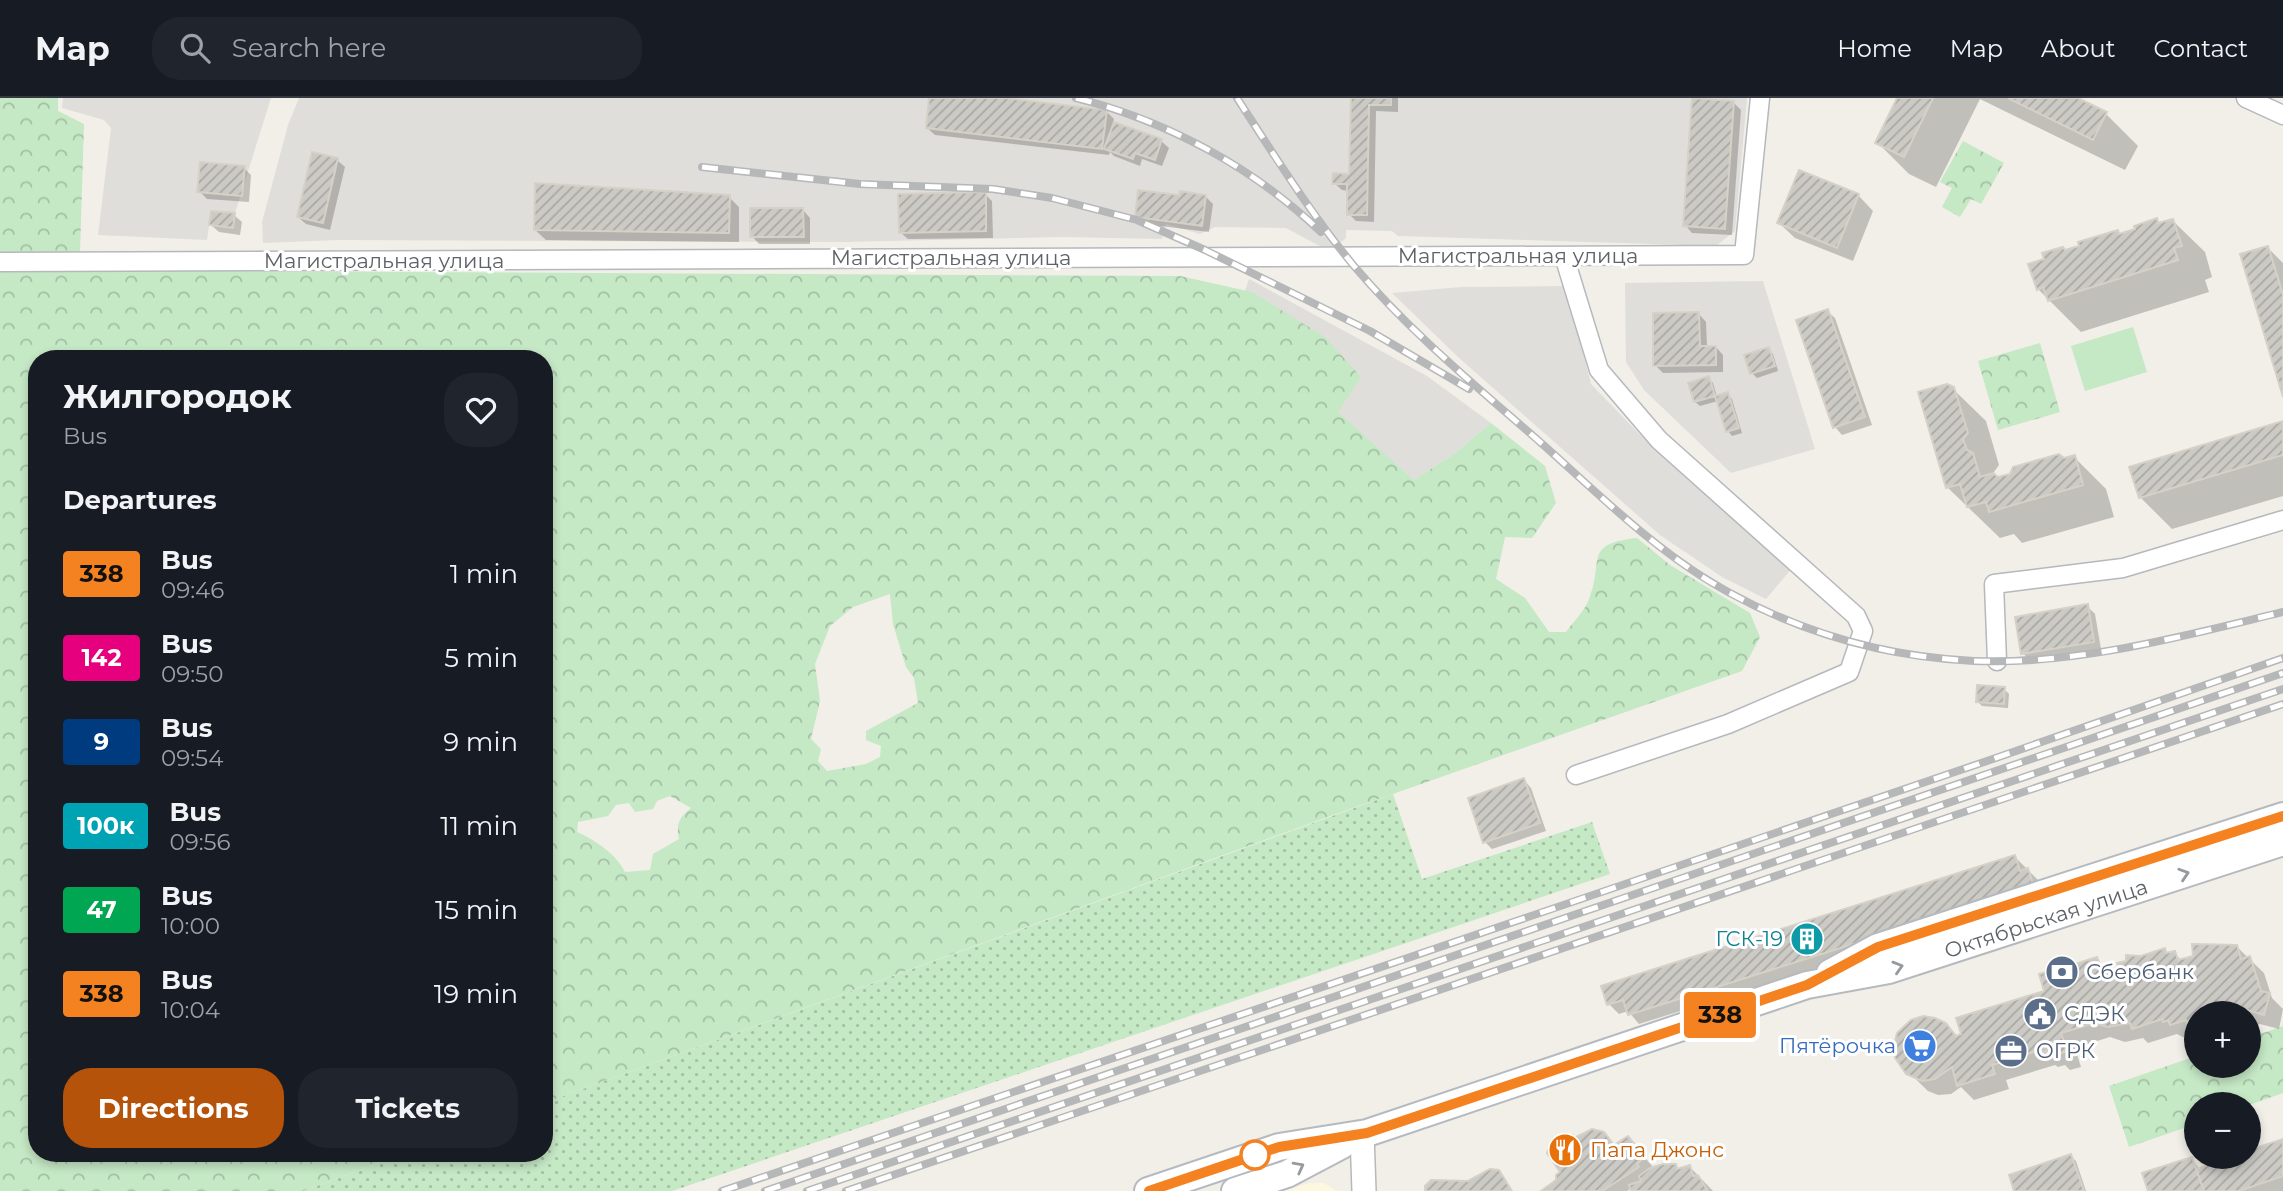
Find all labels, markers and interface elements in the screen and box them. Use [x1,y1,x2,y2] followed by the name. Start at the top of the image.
[152,17,642,80] search box
[35,28,110,68] text: Map
[176,29,214,67] icon: search
[232,32,386,64] text: Search here
[1837,34,1912,63] text: Home
[1950,34,2003,63] text: Map
[2041,34,2115,63] text: About
[2153,34,2248,63] text: Contact
[1398,243,1638,268] street label: Магистральная улица
[831,245,1071,270] street label: Магистральная улица
[264,248,504,273] street label: Магистральная улица
[444,373,518,447] button: heart
[63,376,292,416] text: Жилгородок
[63,422,107,450] text: Bus
[63,484,217,516] text: Departures
[161,544,213,576] text: Bus
[450,558,518,590] text: 1 min
[79,559,124,588] text: 338
[161,576,224,604] text: 09:46
[161,628,213,660] text: Bus
[444,642,518,674] text: 5 min
[81,643,122,672] text: 142
[161,660,223,688] text: 09:50
[161,712,213,744] text: Bus
[443,726,518,758] text: 9 min
[94,727,109,756] text: 9
[161,744,223,772] text: 09:54
[169,796,221,828] text: Bus
[440,810,518,842] text: 11 min
[77,811,134,840] text: 100к
[169,828,231,856] text: 09:56
[2178,868,2190,882] one-way arrow
[1941,874,2151,963] street label: Октябрьская улица
[161,880,213,912] text: Bus
[435,894,518,926] text: 15 min
[86,895,117,924] text: 47
[161,912,220,940] text: 10:00
[1788,920,1826,958] building icon: ГСК-19
[1716,926,1783,951] place label: ГСК-19
[2043,953,2081,991] bank icon: Сбербанк
[2086,959,2194,984] place label: Сбербанк
[1892,960,1904,975] one-way arrow
[161,964,213,996] text: Bus
[434,978,518,1010] text: 19 min
[79,979,124,1008] text: 338
[1680,992,1760,1038] line badge: 338
[2021,995,2059,1033] public building icon: СДЭК
[161,996,220,1024] text: 10:04
[1698,1000,1742,1029] text: 338
[2064,1001,2125,1026] place label: СДЭК
[2184,1001,2261,1169] map controls
[2184,1001,2261,1078] button: +
[1901,1027,1939,1065] supermarket icon: Пятёрочка
[1992,1032,2030,1070] office icon: ОГРК
[1779,1033,1896,1058] place label: Пятёрочка
[2036,1038,2096,1063] place label: ОГРК
[63,1068,284,1148] button: Directions
[298,1068,518,1148] button: Tickets
[2184,1092,2261,1169] button: −
[1546,1131,1584,1169] restaurant icon: Папа Джонс
[1590,1137,1724,1162] place label: Папа Джонс
[1240,1140,1270,1170] unlabelled marker
[1292,1162,1304,1176] one-way arrow

